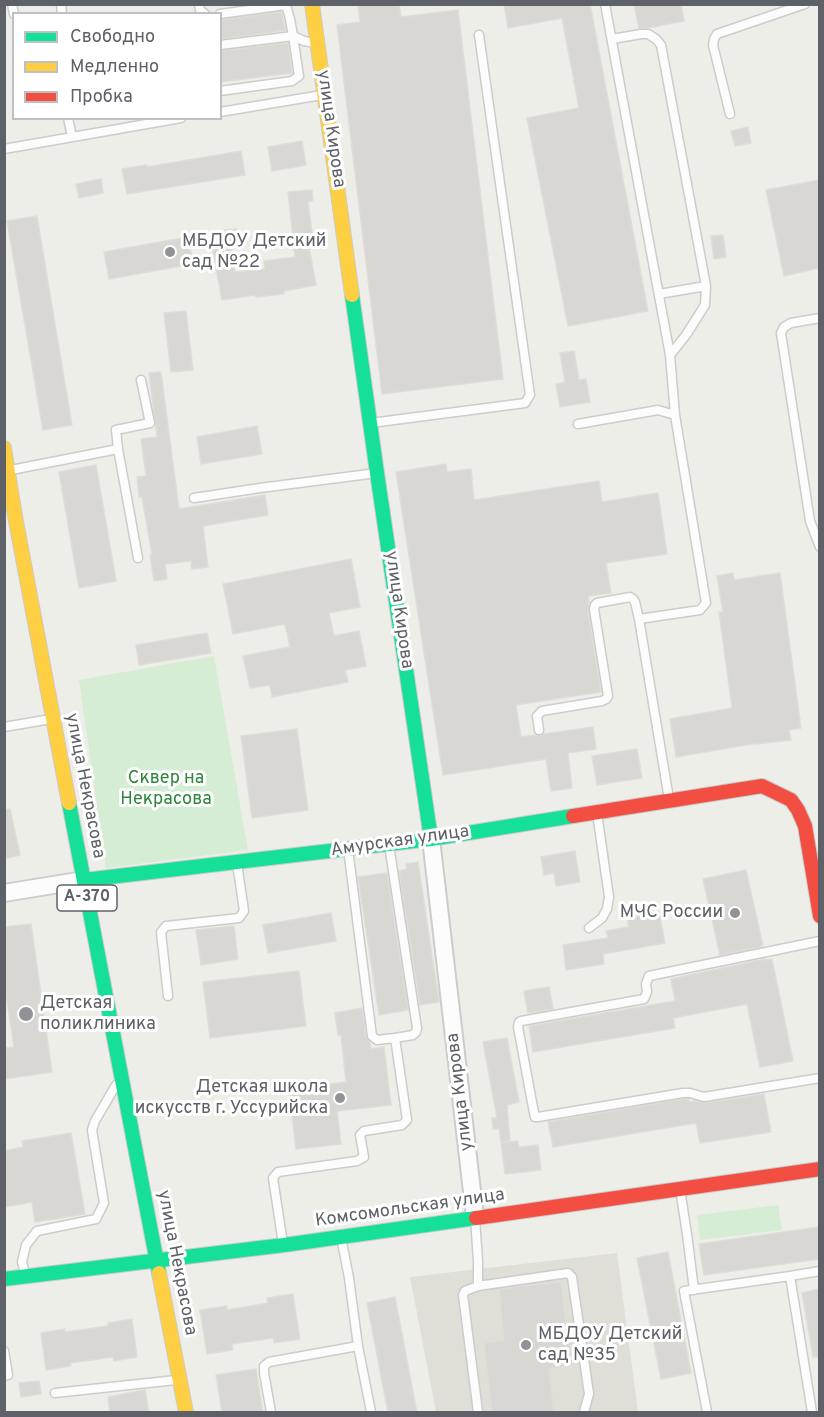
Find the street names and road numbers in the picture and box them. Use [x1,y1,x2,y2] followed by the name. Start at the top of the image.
[311,69,349,189] street label: улица Кирова
[379,550,417,670] street label: улица Кирова
[59,712,109,860] street label: улица Некрасова
[329,822,471,862] street label: Амурская улица
[57,885,117,911] road number: А-370
[443,1032,479,1152] street label: улица Кирова
[314,1185,506,1233] street label: Комсомольская улица
[151,1189,201,1337] street label: улица Некрасова

